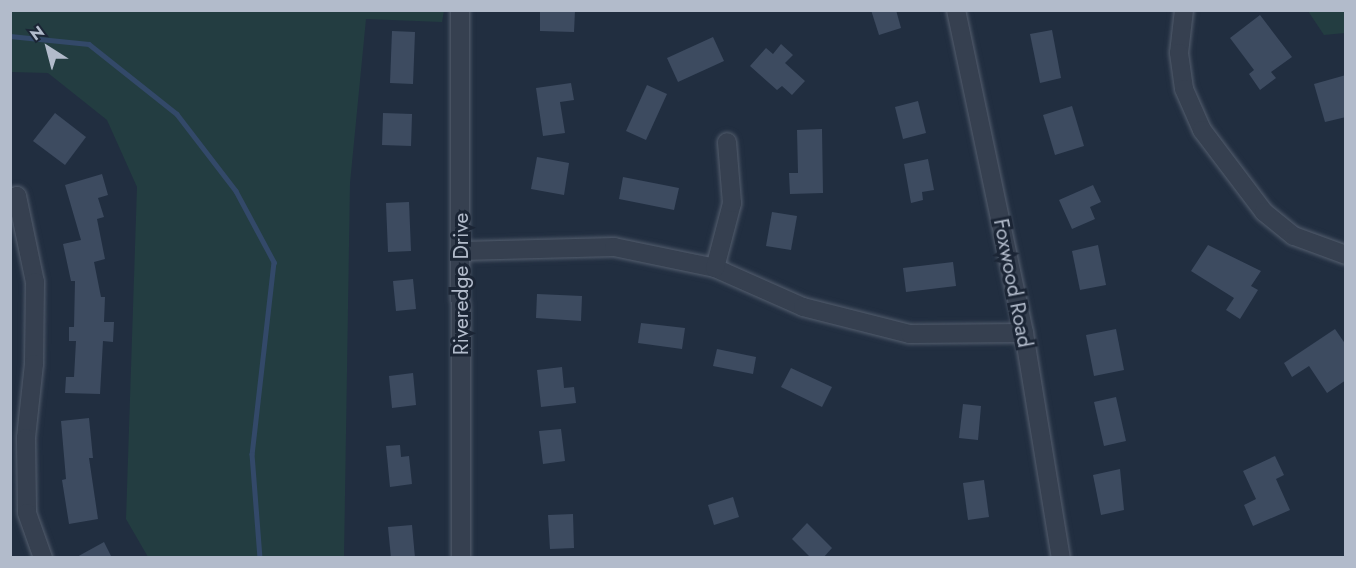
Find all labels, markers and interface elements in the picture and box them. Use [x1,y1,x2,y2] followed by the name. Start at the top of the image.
[18,18,78,78] north arrow
[25,20,49,46] text: N
[448,213,474,355] street label: Riveredge Drive
[988,216,1038,350] street label: Foxwood Road

